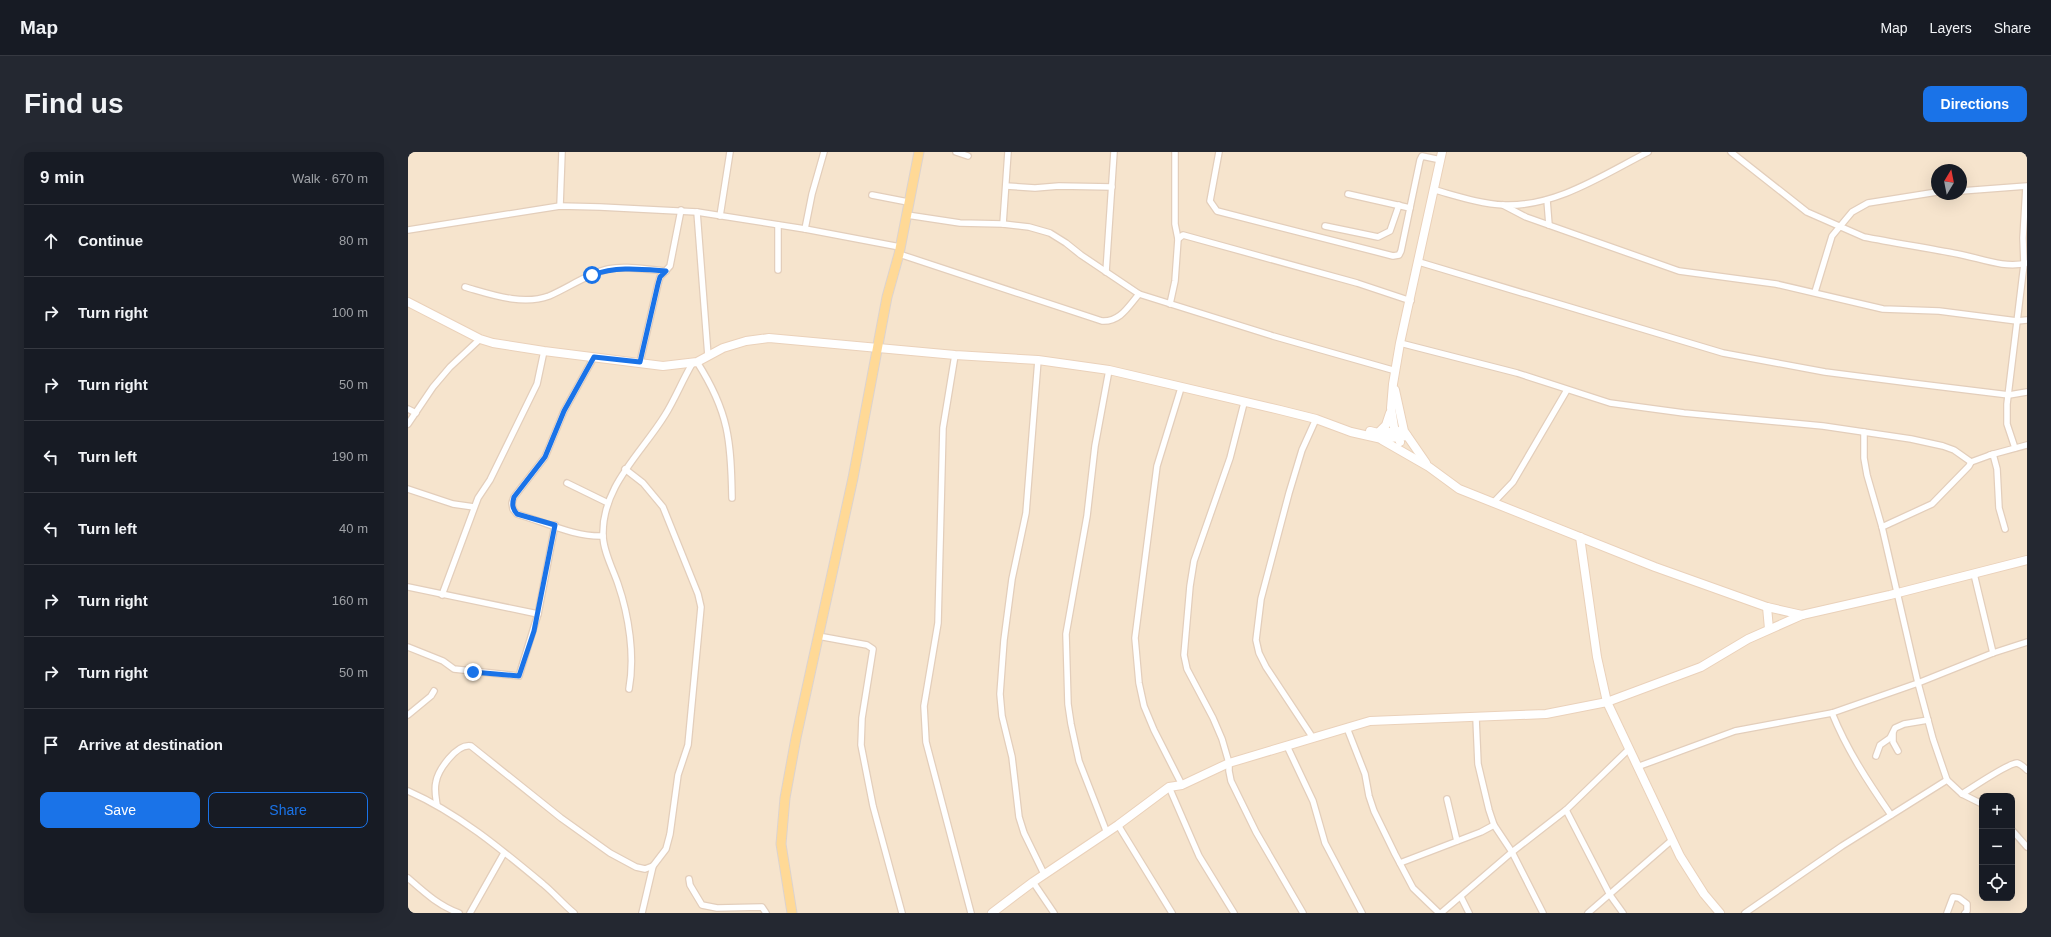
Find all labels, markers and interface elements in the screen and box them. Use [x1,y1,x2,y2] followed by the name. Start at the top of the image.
[20,17,58,38] text: Map
[1880,20,1908,36] text: Map
[1930,20,1972,36] text: Layers
[1994,20,2031,36] text: Share
[1923,86,2027,122] button: Directions
[24,88,124,119] text: Find us
[1931,164,1967,200] north arrow
[40,168,84,187] text: 9 min
[292,171,368,186] text: Walk · 670 m
[40,230,62,252] icon: ahead
[78,232,143,249] text: Continue
[339,233,368,248] text: 80 m
[583,266,601,284] route start
[40,302,62,324] icon: right
[78,304,148,321] text: Turn right
[332,305,368,320] text: 100 m
[40,374,62,396] icon: right
[78,376,148,393] text: Turn right
[339,377,368,392] text: 50 m
[40,446,62,468] icon: left
[78,448,137,465] text: Turn left
[332,449,368,464] text: 190 m
[40,518,62,540] icon: left
[78,520,137,537] text: Turn left
[339,521,368,536] text: 40 m
[40,590,62,612] icon: right
[78,592,148,609] text: Turn right
[332,593,368,608] text: 160 m
[40,662,62,684] icon: right
[464,663,482,681] route end
[78,664,148,681] text: Turn right
[339,665,368,680] text: 50 m
[40,734,62,756] icon: arrive
[78,736,223,753] text: Arrive at destination
[40,792,200,828] button: Save
[208,792,368,828] button: Share
[1979,793,2015,901] map controls
[1979,793,2015,829] button: +
[1979,829,2015,865] button: −
[1979,865,2015,901] button: locate

